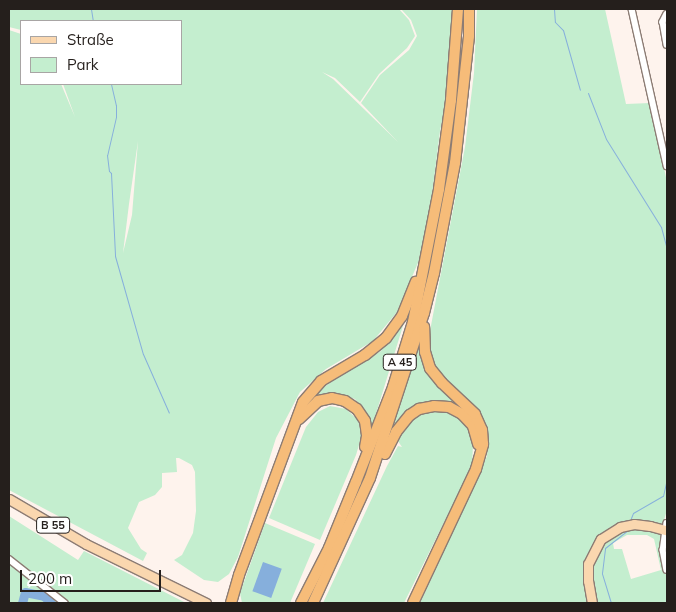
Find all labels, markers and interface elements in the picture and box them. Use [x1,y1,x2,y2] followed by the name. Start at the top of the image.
[20,20,182,85] legend
[67,30,114,49] text: Straße
[67,55,99,74] text: Park
[382,354,418,371] road number: A 45
[36,516,70,534] road number: B 55
[22,560,164,592] scale bar
[28,569,72,588] text: 200 m

